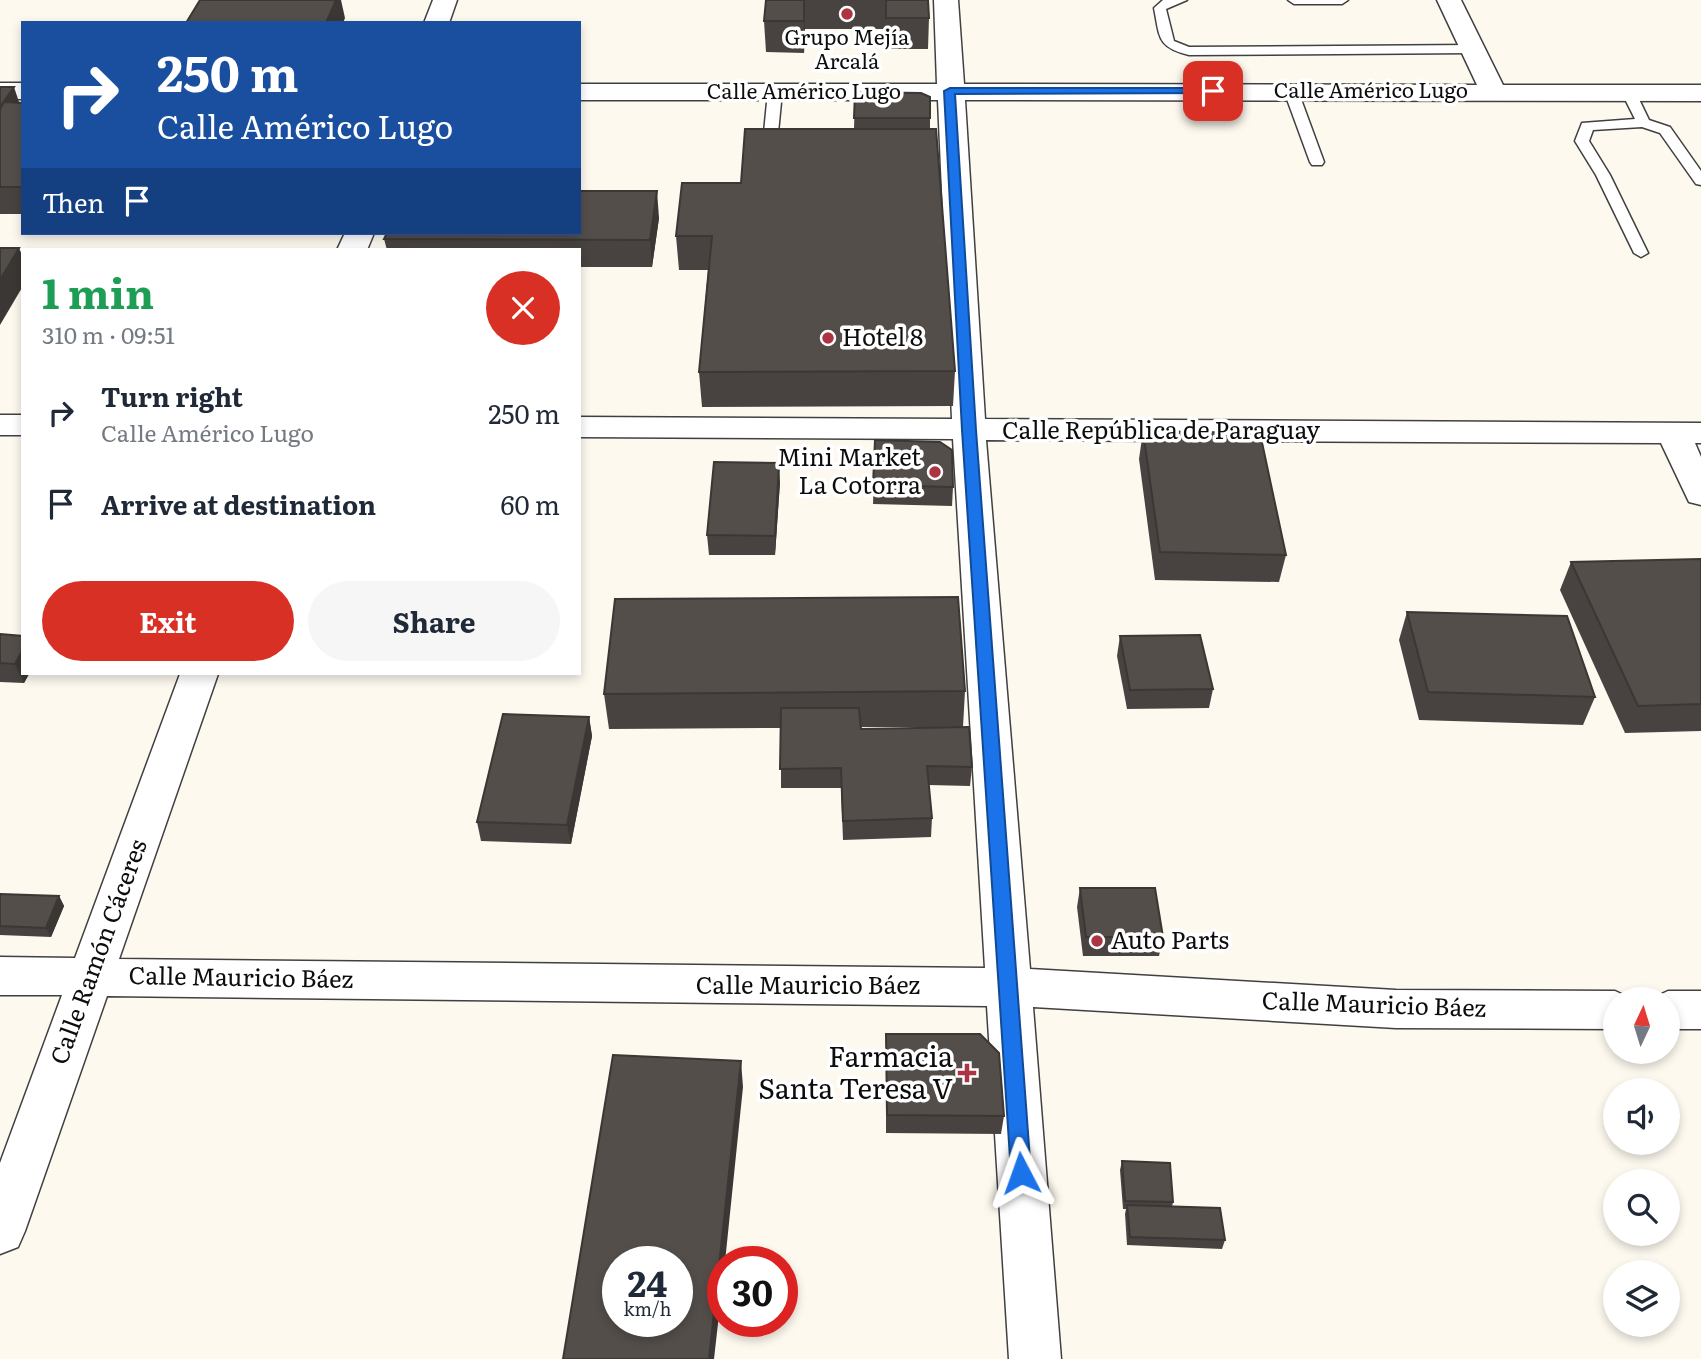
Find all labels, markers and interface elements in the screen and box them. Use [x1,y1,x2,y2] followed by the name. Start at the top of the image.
[839,6,855,22] marker: Grupo Mejía Arcalá
[785,20,910,75] place label: Grupo Mejía Arcalá
[157,34,299,107] text: 250 m
[42,49,133,140] icon: right
[1183,61,1243,121] pin
[1194,72,1232,110] icon: arrive
[1274,73,1468,104] street label: Calle Américo Lugo
[707,74,901,105] street label: Calle Américo Lugo
[157,101,453,149] text: Calle Américo Lugo
[42,182,104,221] text: Then
[118,182,156,220] icon: arrive
[42,260,154,322] text: 1 min
[486,271,560,345] button: close
[42,317,175,351] text: 310 m · 09:51
[842,318,923,353] place label: Hotel 8
[820,330,836,346] marker: Hotel 8
[101,376,243,415] text: Turn right
[488,393,560,432] text: 250 m
[42,394,80,432] icon: right
[1002,411,1320,446] street label: Calle República de Paraguay
[101,415,314,449] text: Calle Américo Lugo
[777,438,921,501] place label: Mini Market La Cotorra
[927,464,943,480] marker: Mini Market La Cotorra
[101,484,376,523] text: Arrive at destination
[501,484,560,523] text: 60 m
[42,485,80,523] icon: arrive
[42,581,294,661] button: Exit
[308,581,560,661] button: Share
[40,833,154,1069] street label: Calle Ramón Cáceres
[1111,921,1229,956] place label: Auto Parts
[1089,933,1105,949] marker: Auto Parts
[128,956,354,995] street label: Calle Mauricio Báez
[696,966,921,1001] street label: Calle Mauricio Báez
[1261,981,1487,1024] street label: Calle Mauricio Báez
[1603,987,1680,1064] north arrow
[1603,987,1680,1337] map controls
[758,1034,953,1108] place label: Farmacia Santa Teresa V
[959,1065,975,1081] marker: Farmacia Santa Teresa V
[1603,1078,1680,1155] button: sound
[984,1136,1058,1210] position arrow
[1603,1169,1680,1246] button: search
[707,1246,798,1337] speed limit sign: 30
[628,1256,667,1308] text: 24
[1603,1260,1680,1337] button: layers
[624,1295,671,1322] text: km/h

